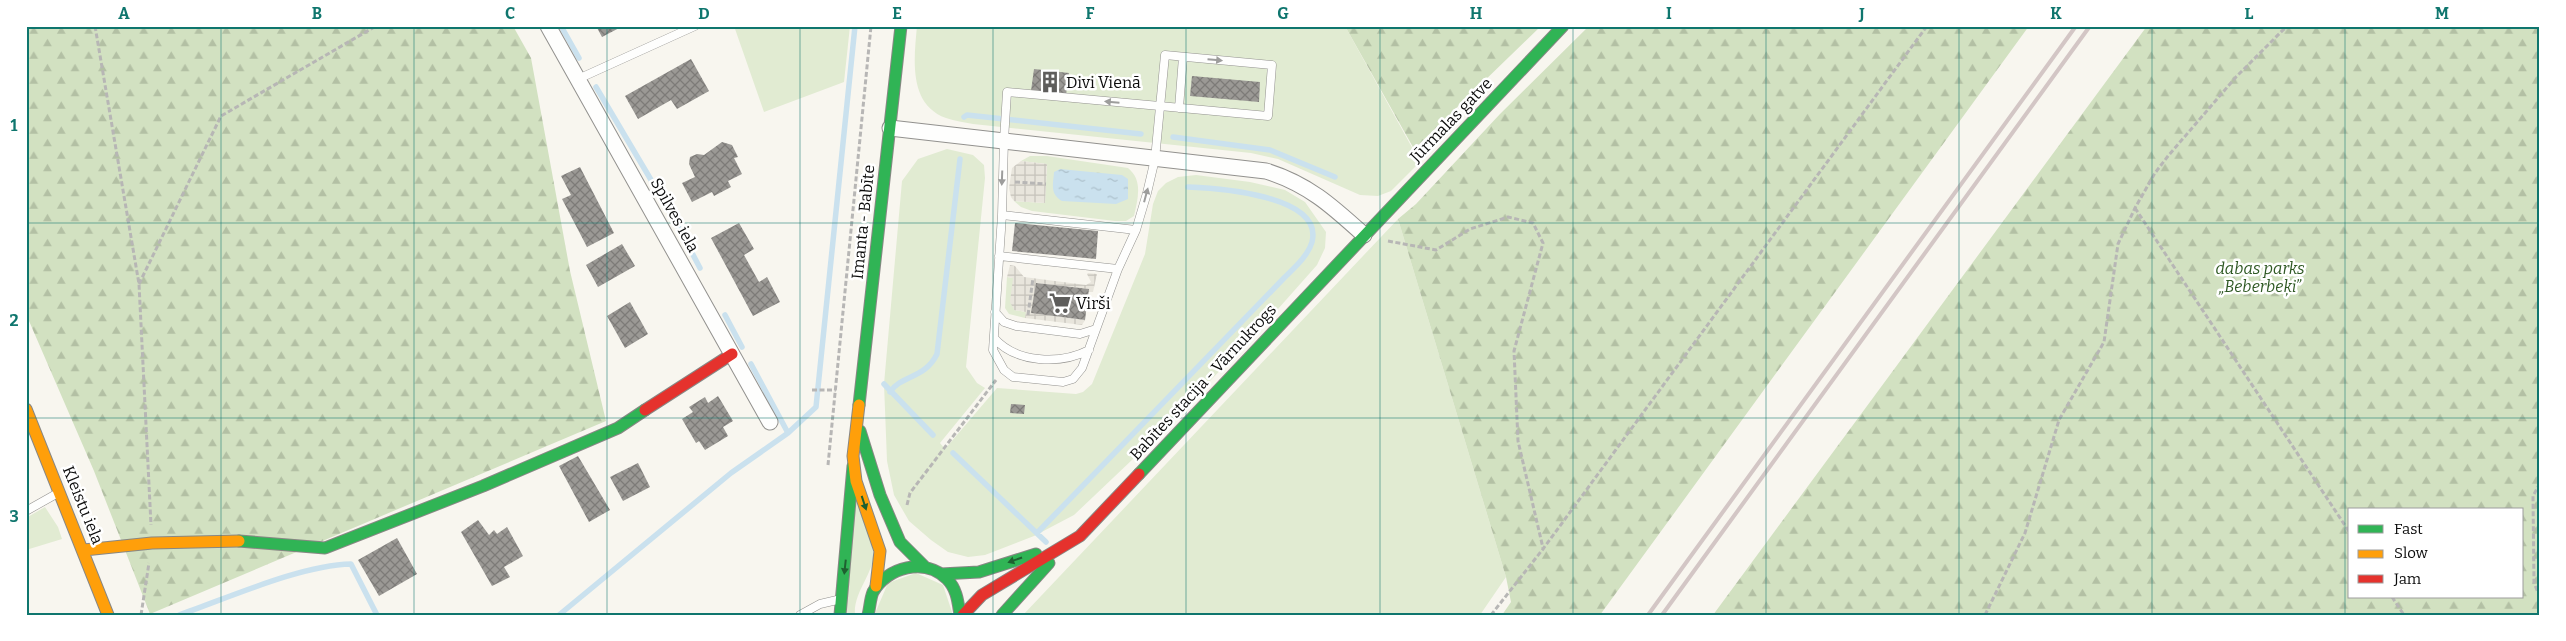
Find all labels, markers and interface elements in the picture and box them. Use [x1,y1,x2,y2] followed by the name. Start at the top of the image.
[118,4,130,23] text: A
[312,4,322,23] text: B
[505,4,515,23] text: C
[698,4,710,23] text: D
[892,4,902,23] text: E
[1086,4,1095,23] text: F
[1277,4,1289,23] text: G
[1470,4,1483,23] text: H
[1666,4,1672,23] text: I
[1858,4,1865,23] text: J
[2050,4,2062,23] text: K
[2245,4,2254,23] text: L
[2435,4,2449,23] text: M
[1207,56,1223,64] one-way arrow
[1037,69,1063,95] building icon: Divi Vienā
[1066,73,1141,92] place label: Divi Vienā
[1405,74,1496,167] street label: Jūrmalas gatve
[1103,98,1119,106] one-way arrow
[11,116,18,135] text: 1
[848,164,878,280] street label: Imanta - Babīte
[998,170,1006,186] one-way arrow
[647,174,703,256] street label: Spilves iela
[1143,188,1151,203] one-way arrow
[2215,259,2305,297] park label: dabas parks „Beberbeķi”
[1047,290,1073,316] supermarket icon: Virši
[1076,294,1111,313] place label: Virši
[1126,300,1280,464] street label: Babītes stacija - Vārnukrogs
[9,311,19,330] text: 2
[59,463,107,547] street label: Kleistu iela
[860,496,868,511] one-way arrow
[9,507,19,526] text: 3
[2348,508,2524,598] legend
[2394,520,2423,538] text: Fast
[2394,544,2429,562] text: Slow
[1008,556,1023,564] one-way arrow
[841,560,849,576] one-way arrow
[2393,570,2422,588] text: Jam

